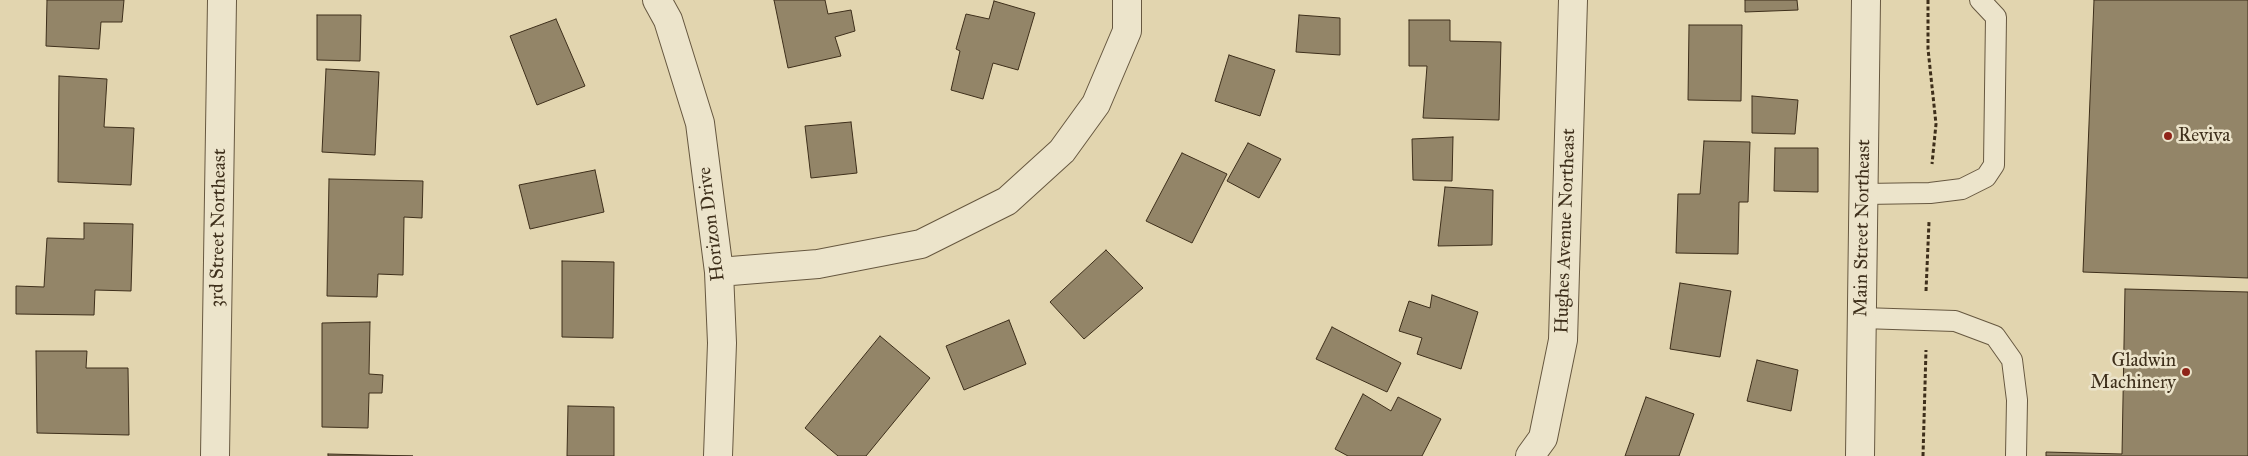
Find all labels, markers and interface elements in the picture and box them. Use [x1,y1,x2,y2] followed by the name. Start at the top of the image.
[2178,125,2230,147] place label: Reviva
[1551,128,1581,334] street label: Hughes Avenue Northeast
[2162,130,2174,142] marker: Reviva
[1850,139,1876,317] street label: Main Street Northeast
[206,148,232,308] street label: 3rd Street Northeast
[694,166,730,282] street label: Horizon Drive
[2090,350,2176,394] place label: Gladwin Machinery
[2180,366,2192,378] marker: Gladwin Machinery

